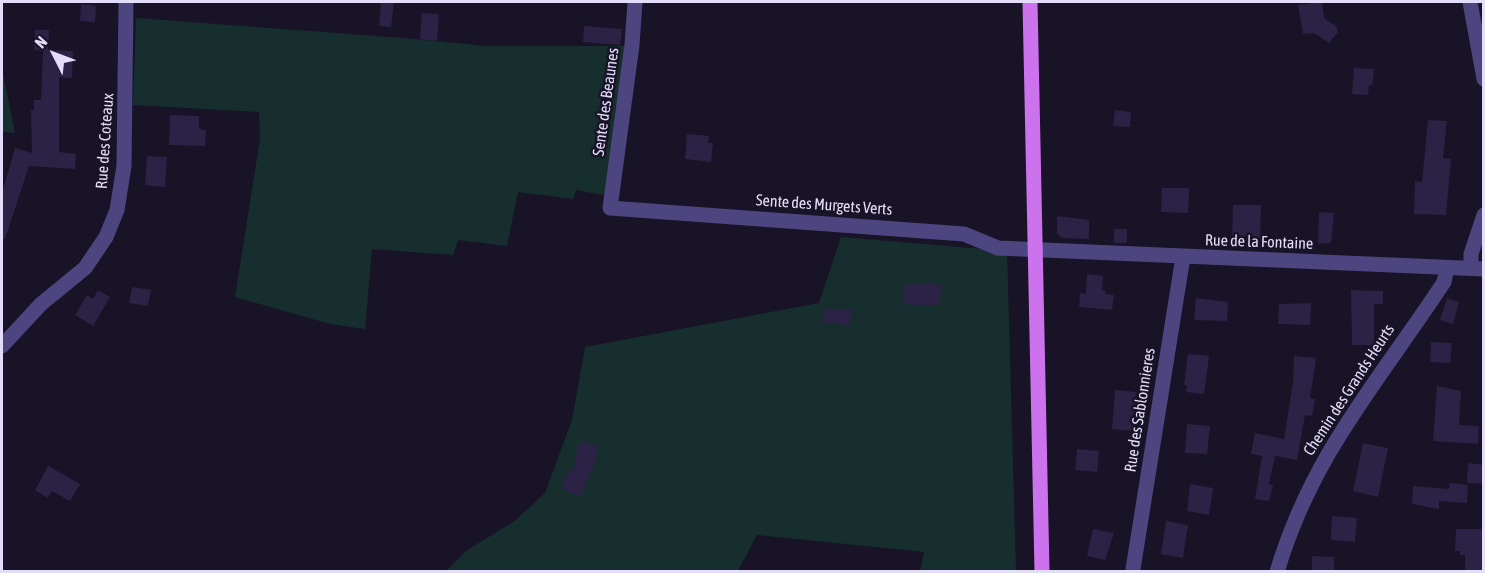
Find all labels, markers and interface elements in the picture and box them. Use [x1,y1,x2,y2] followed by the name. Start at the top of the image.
[24,24,84,84] north arrow
[31,32,50,51] text: N
[589,47,623,157] street label: Sente des Beaunes
[92,92,118,190] street label: Rue des Coteaux
[755,191,893,219] street label: Sente des Murgets Verts
[1205,231,1313,253] street label: Rue de la Fontaine
[1299,321,1399,459] street label: Chemin des Grands Heurts
[1121,347,1159,473] street label: Rue des Sablonnieres

